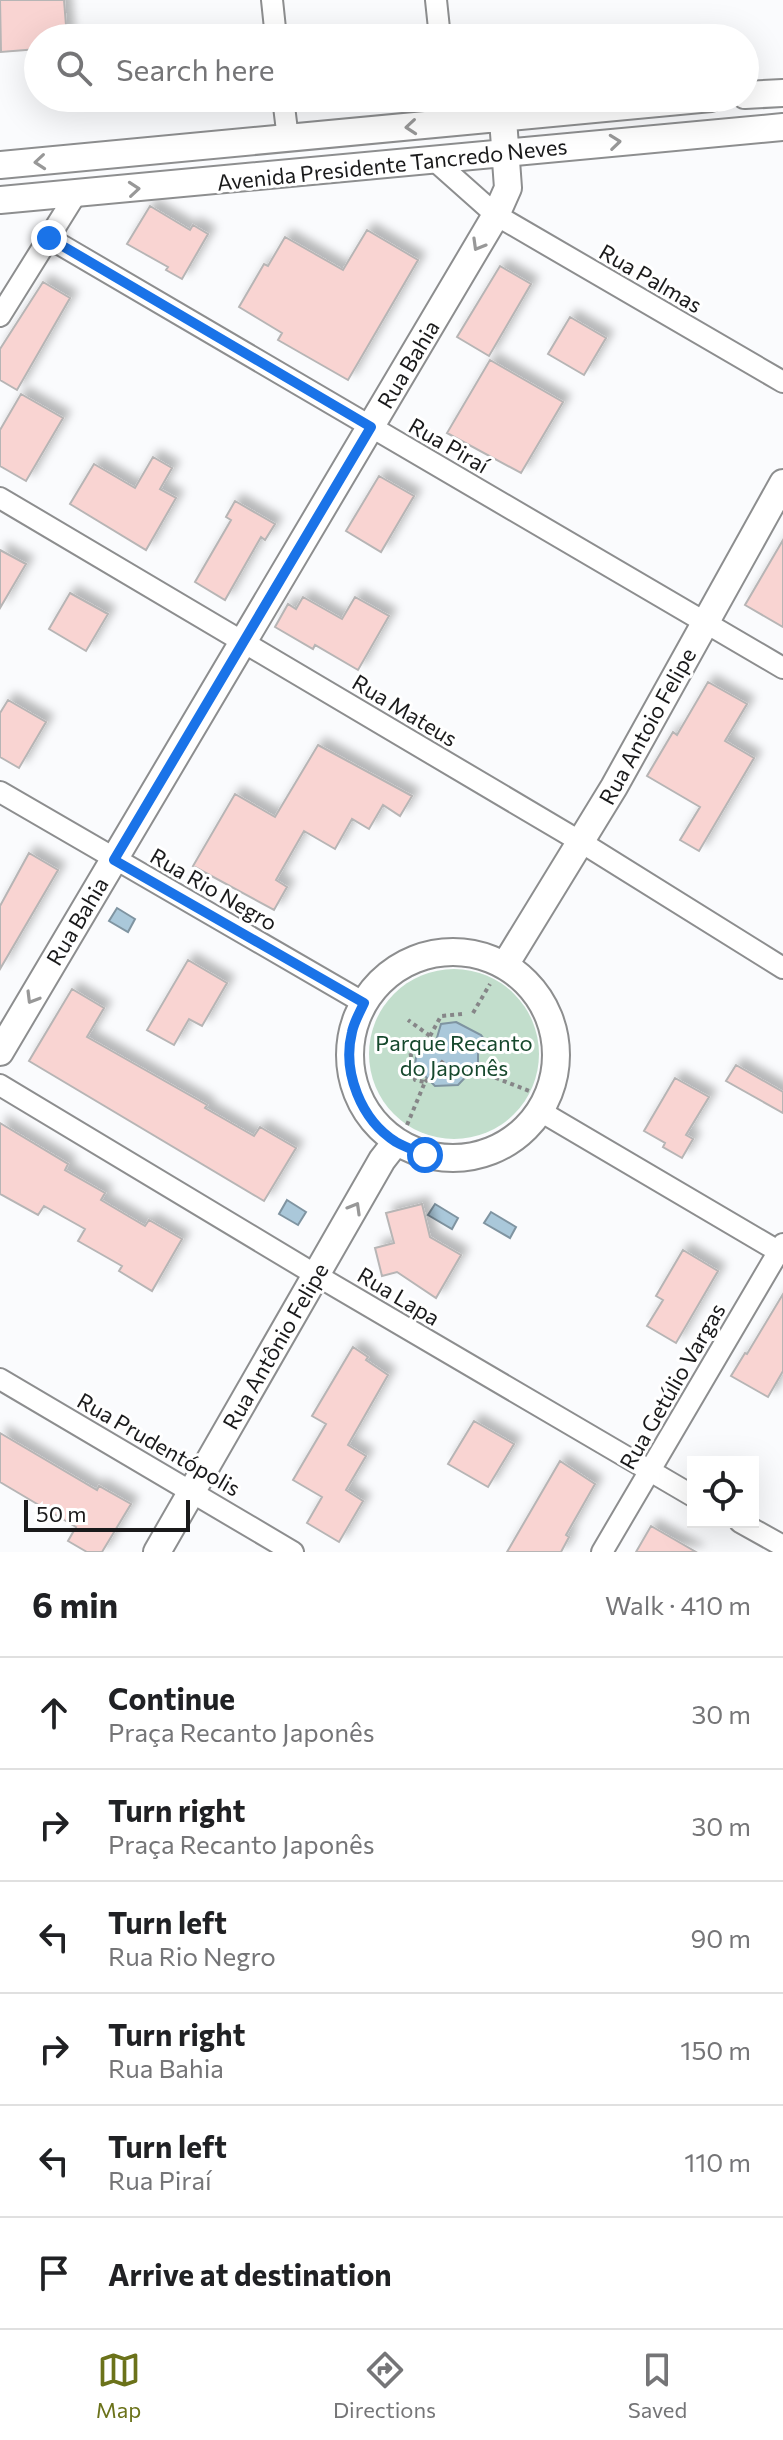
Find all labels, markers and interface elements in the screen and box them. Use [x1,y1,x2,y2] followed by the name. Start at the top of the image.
[24,24,759,112] search box
[52,46,96,90] icon: search
[116,50,275,87] text: Search here
[404,119,417,136] one-way arrow
[215,132,569,196] street label: Avenida Presidente Tancredo Neves
[609,134,622,151] one-way arrow
[33,153,46,170] one-way arrow
[127,181,140,198] one-way arrow
[31,220,67,256] route end
[473,236,488,251] one-way arrow
[595,238,707,318] street label: Rua Palmas
[371,315,445,413] street label: Rua Bahia
[404,411,495,479] street label: Rua Piraí
[593,643,701,809] street label: Rua Antoio Felipe
[348,668,462,752] street label: Rua Mateus
[146,842,282,936] street label: Rua Rio Negro
[40,872,114,970] street label: Rua Bahia
[26,990,41,1004] one-way arrow
[375,1029,533,1081] park label: Parque Recanto do Japonês
[407,1137,443,1173] route start
[345,1202,361,1216] one-way arrow
[216,1258,334,1434] street label: Rua Antônio Felipe
[353,1261,445,1331] street label: Rua Lapa
[613,1298,731,1474] street label: Rua Getúlio Vargas
[73,1386,245,1502] street label: Rua Prudentópolis
[687,1456,759,1528] map controls
[687,1456,759,1528] button: locate
[24,1496,190,1532] scale bar
[36,1500,86,1527] text: 50 m
[32,1583,118,1625] text: 6 min
[605,1589,751,1620] text: Walk · 410 m
[108,1679,235,1716] text: Continue
[32,1691,76,1735] icon: ahead
[692,1698,751,1729] text: 30 m
[108,1716,375,1747] text: Praça Recanto Japonês
[108,1791,245,1828] text: Turn right
[32,1803,76,1847] icon: right
[692,1810,751,1841] text: 30 m
[108,1828,375,1859] text: Praça Recanto Japonês
[108,1903,227,1940] text: Turn left
[32,1915,76,1959] icon: left
[691,1922,751,1953] text: 90 m
[108,1940,276,1971] text: Rua Rio Negro
[108,2015,245,2052] text: Turn right
[32,2027,76,2071] icon: right
[680,2034,751,2065] text: 150 m
[108,2052,224,2083] text: Rua Bahia
[108,2127,227,2164] text: Turn left
[32,2139,76,2183] icon: left
[684,2146,751,2177] text: 110 m
[108,2164,212,2195] text: Rua Piraí
[32,2251,76,2295] icon: arrive
[108,2255,392,2292] text: Arrive at destination
[96,2348,141,2423] tab: Map
[333,2348,436,2423] tab: Directions
[628,2348,687,2423] tab: Saved

